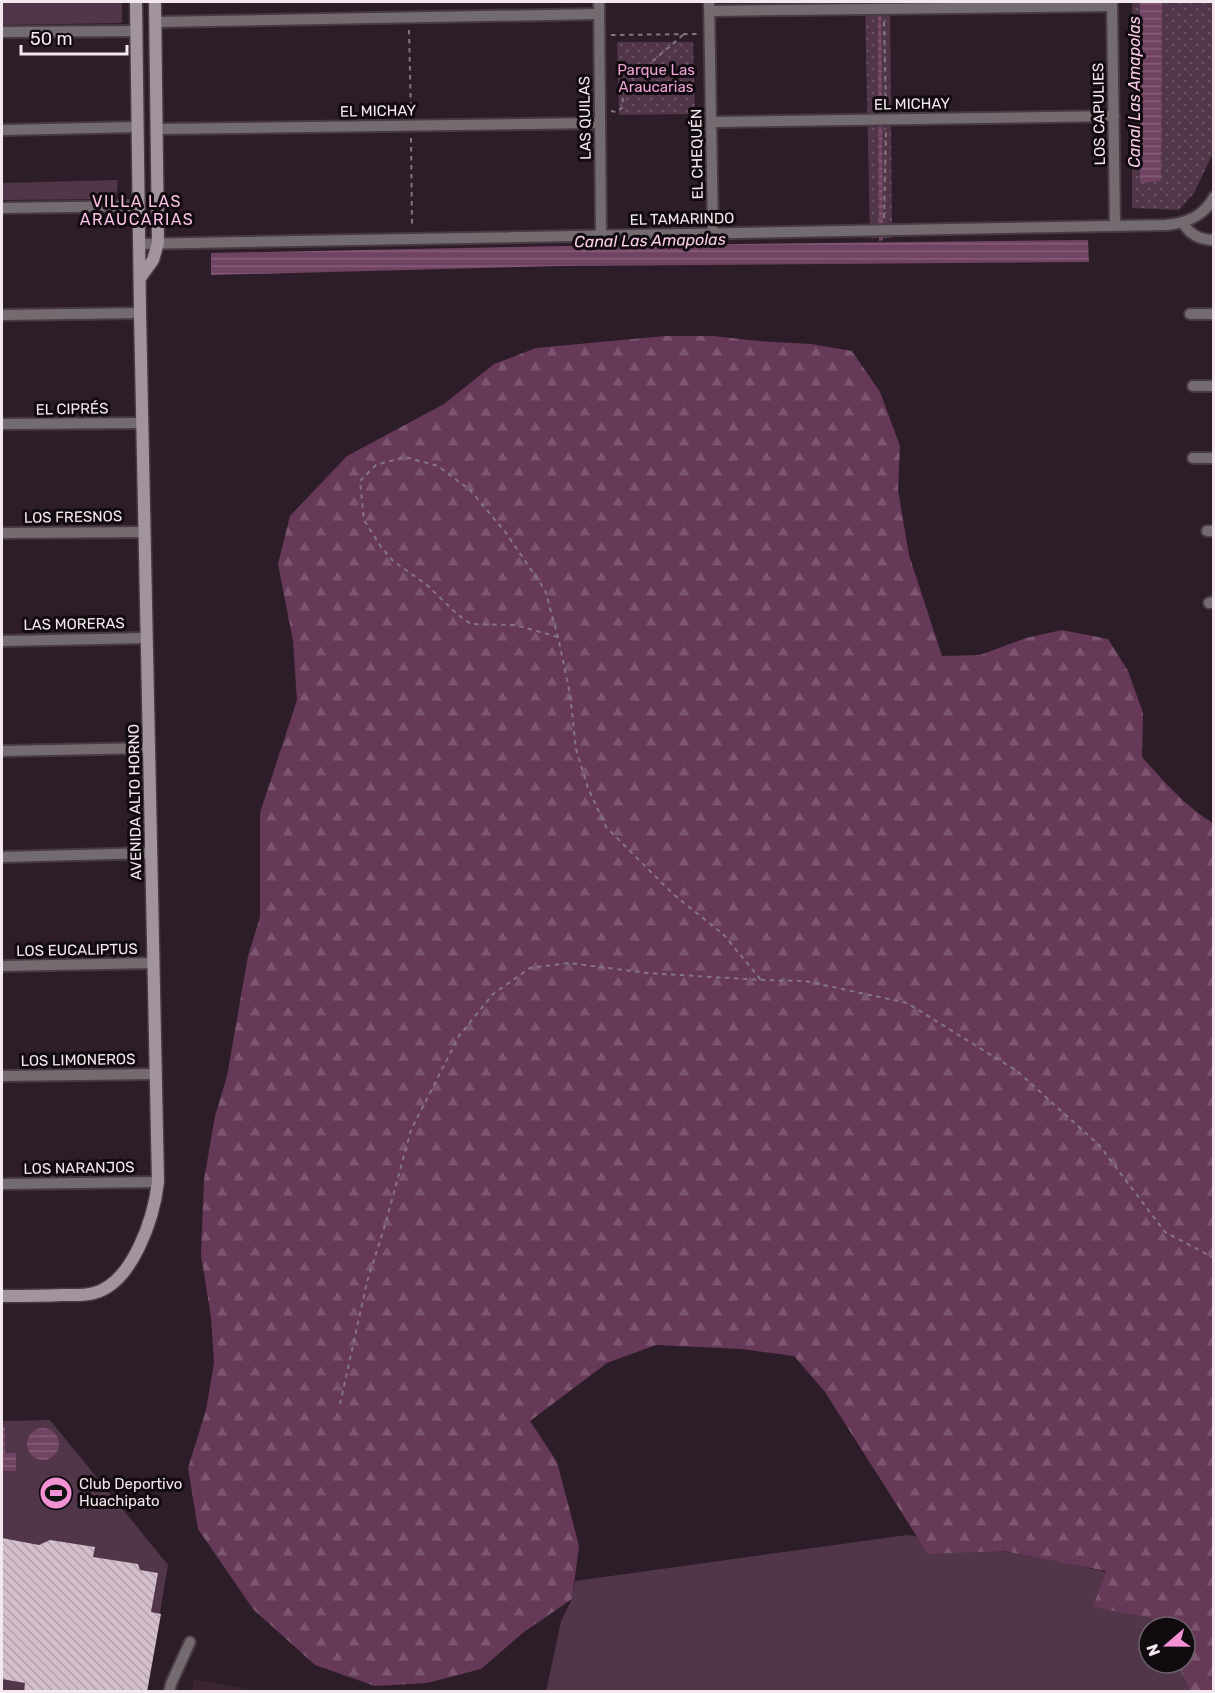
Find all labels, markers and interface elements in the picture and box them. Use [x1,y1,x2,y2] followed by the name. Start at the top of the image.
[1125,16,1144,168] water label: Canal Las Amapolas
[21,18,128,56] scale bar
[30,28,73,50] text: 50 m
[617,61,695,96] park label: Parque Las Araucarias
[1089,63,1109,165] street label: LOS CAPULIES
[575,76,595,160] street label: LAS QUILAS
[874,94,951,114] street label: EL MICHAY
[340,101,417,121] street label: EL MICHAY
[687,108,707,200] street label: EL CHEQUÉN
[80,192,194,229] district label: VILLA LAS ARAUCARIAS
[629,209,735,229] street label: EL TAMARINDO
[574,230,726,251] water label: Canal Las Amapolas
[35,399,109,419] street label: EL CIPRÉS
[24,507,122,527] street label: LOS FRESNOS
[23,614,125,634] street label: LAS MORERAS
[125,724,145,880] street label: AVENIDA ALTO HORNO
[16,940,138,960] street label: LOS EUCALIPTUS
[20,1050,136,1070] street label: LOS LIMONEROS
[23,1158,135,1178] street label: LOS NARANJOS
[38,1475,74,1511] sports icon: Club Deportivo Huachipato
[79,1475,182,1510] place label: Club Deportivo Huachipato
[1137,1615,1197,1675] north arrow
[1142,1641,1164,1659] text: N

